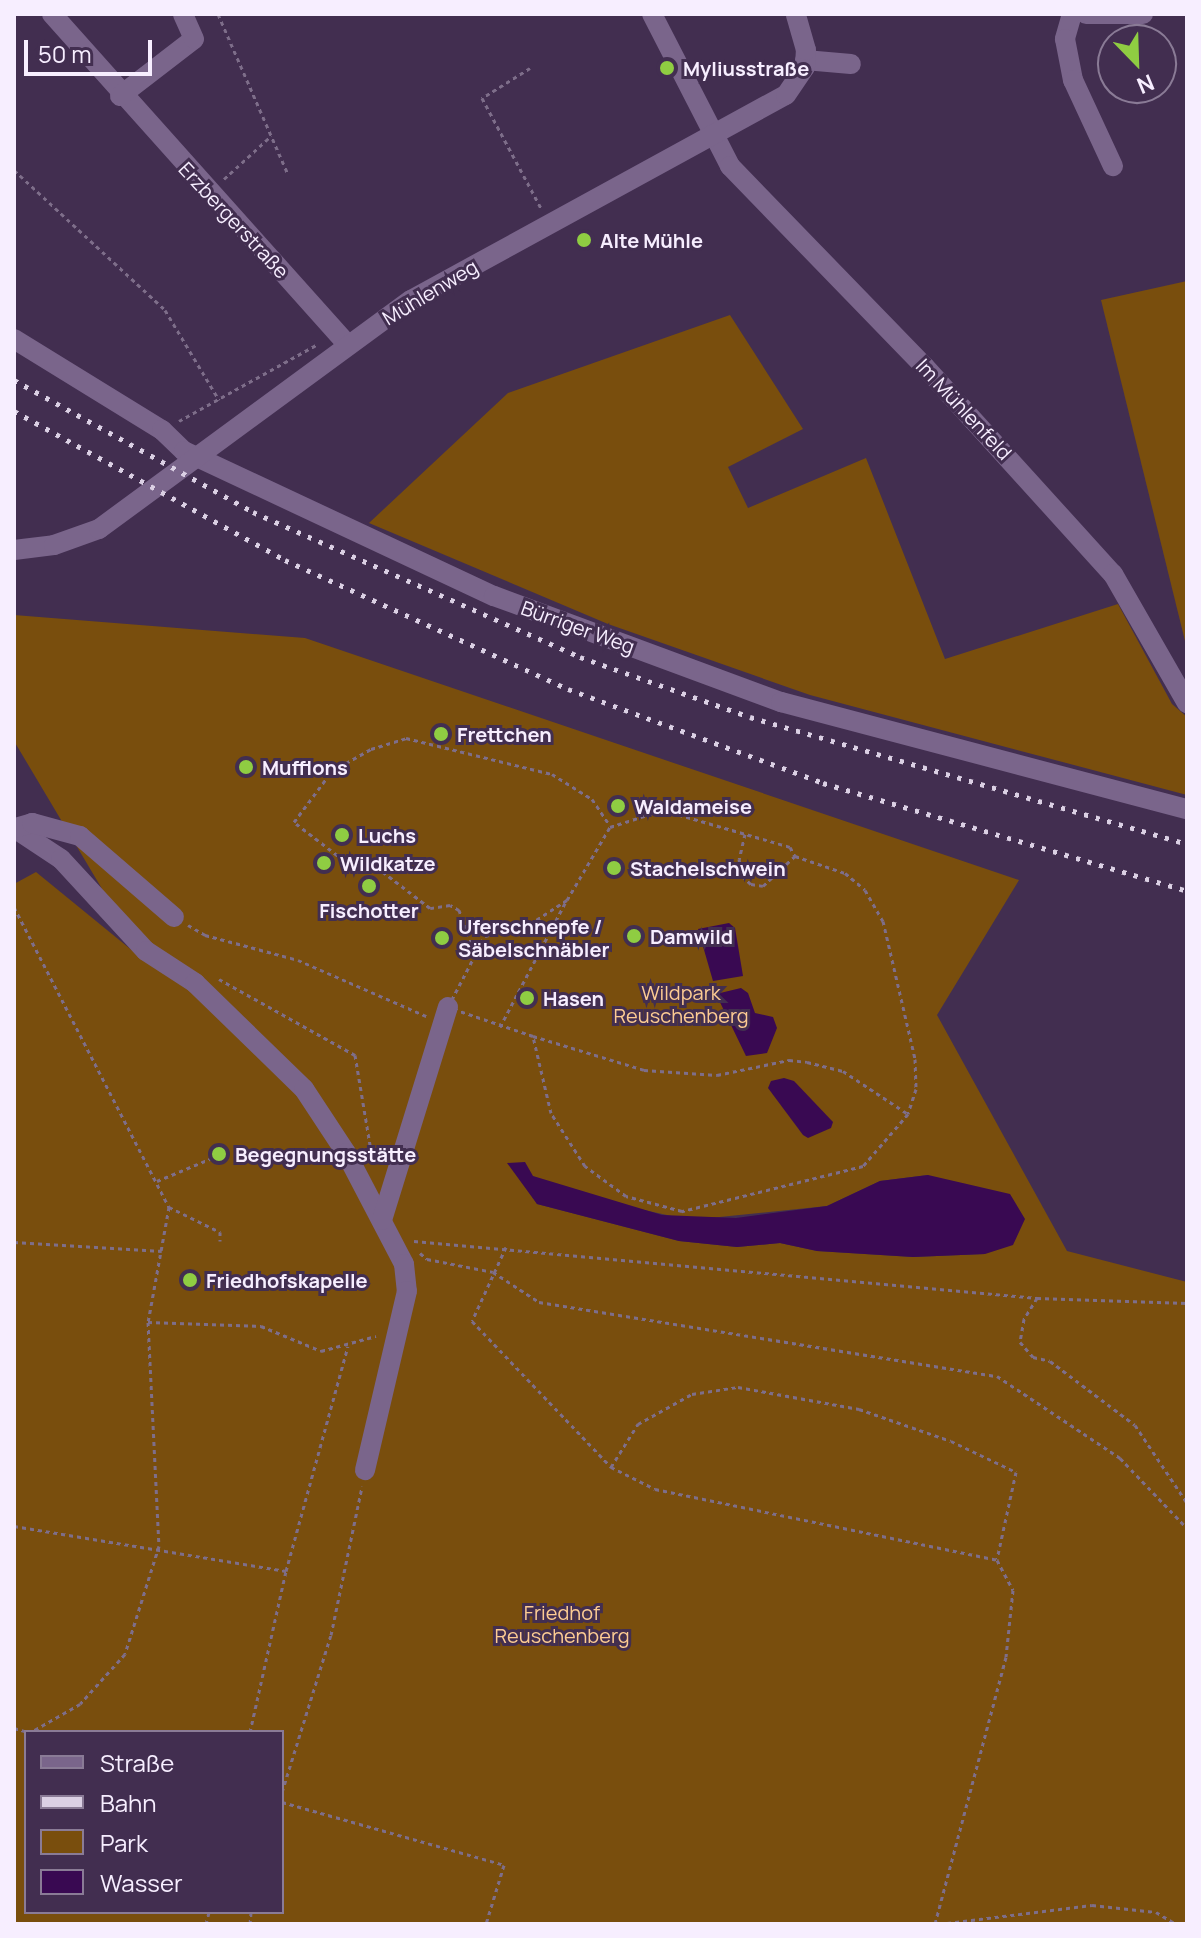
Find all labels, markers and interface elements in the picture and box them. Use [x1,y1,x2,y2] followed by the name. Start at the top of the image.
[28,24,156,74] scale bar
[1097,24,1177,104] north arrow
[38,37,92,70] text: 50 m
[683,56,809,80] place label: Myliusstraße
[658,59,676,77] marker: Myliusstraße
[1132,67,1159,101] text: N
[174,157,294,283] street label: Erzbergerstraße
[600,228,703,252] place label: Alte Mühle
[575,231,593,249] marker: Alte Mühle
[378,254,482,330] street label: Mühlenweg
[911,354,1017,464] street label: Im Mühlenfeld
[518,595,638,659] street label: Bürriger Weg
[457,722,552,746] place label: Frettchen
[432,725,450,743] marker: Frettchen
[262,755,348,779] place label: Mufflons
[237,758,255,776] marker: Mufflons
[634,794,752,818] place label: Waldameise
[609,797,627,815] marker: Waldameise
[358,823,416,847] place label: Luchs
[333,826,351,844] marker: Luchs
[340,851,436,875] place label: Wildkatze
[315,854,333,872] marker: Wildkatze
[630,856,786,880] place label: Stachelschwein
[605,859,623,877] marker: Stachelschwein
[360,877,378,895] marker: Fischotter
[319,898,419,922] place label: Fischotter
[458,914,609,961] place label: Uferschnepfe / Säbelschnäbler
[650,924,733,948] place label: Damwild
[625,927,643,945] marker: Damwild
[433,929,451,947] marker: Uferschnepfe / Säbelschnäbler
[613,981,749,1028] park label: Wildpark Reuschenberg
[543,986,604,1010] place label: Hasen
[518,989,536,1007] marker: Hasen
[235,1142,416,1166] place label: Begegnungsstätte
[210,1145,228,1163] marker: Begegnungsstätte
[206,1268,368,1292] place label: Friedhofskapelle
[181,1271,199,1289] marker: Friedhofskapelle
[494,1601,630,1648] park label: Friedhof Reuschenberg
[24,1730,284,1914] legend
[100,1746,174,1779] text: Straße
[100,1786,157,1819] text: Bahn
[100,1826,148,1859] text: Park
[100,1866,183,1899] text: Wasser

